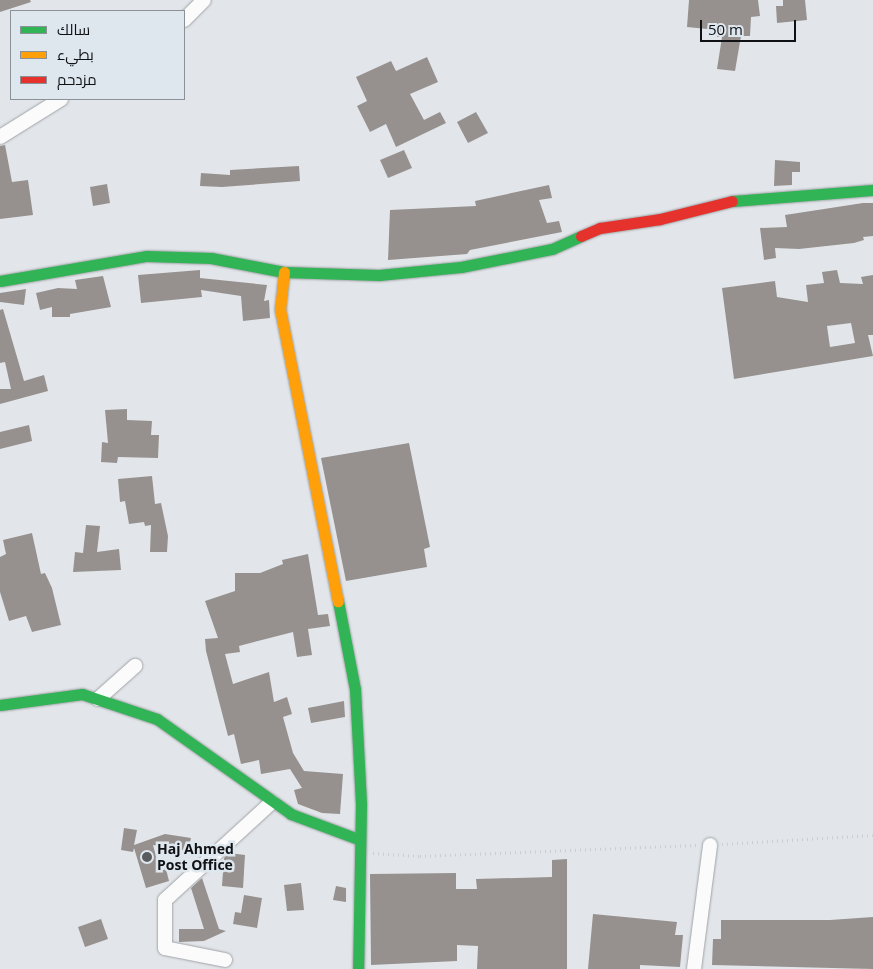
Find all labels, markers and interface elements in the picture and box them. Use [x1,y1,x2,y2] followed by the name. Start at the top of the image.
[10,10,185,100] legend
[703,10,799,42] scale bar
[57,19,90,39] text: سالك
[708,19,743,39] text: 50 m
[57,44,94,64] text: بطيء
[57,69,97,89] text: مزدحم
[157,841,234,874] place label: Haj Ahmed Post Office
[141,851,153,863] marker: Haj Ahmed Post Office

